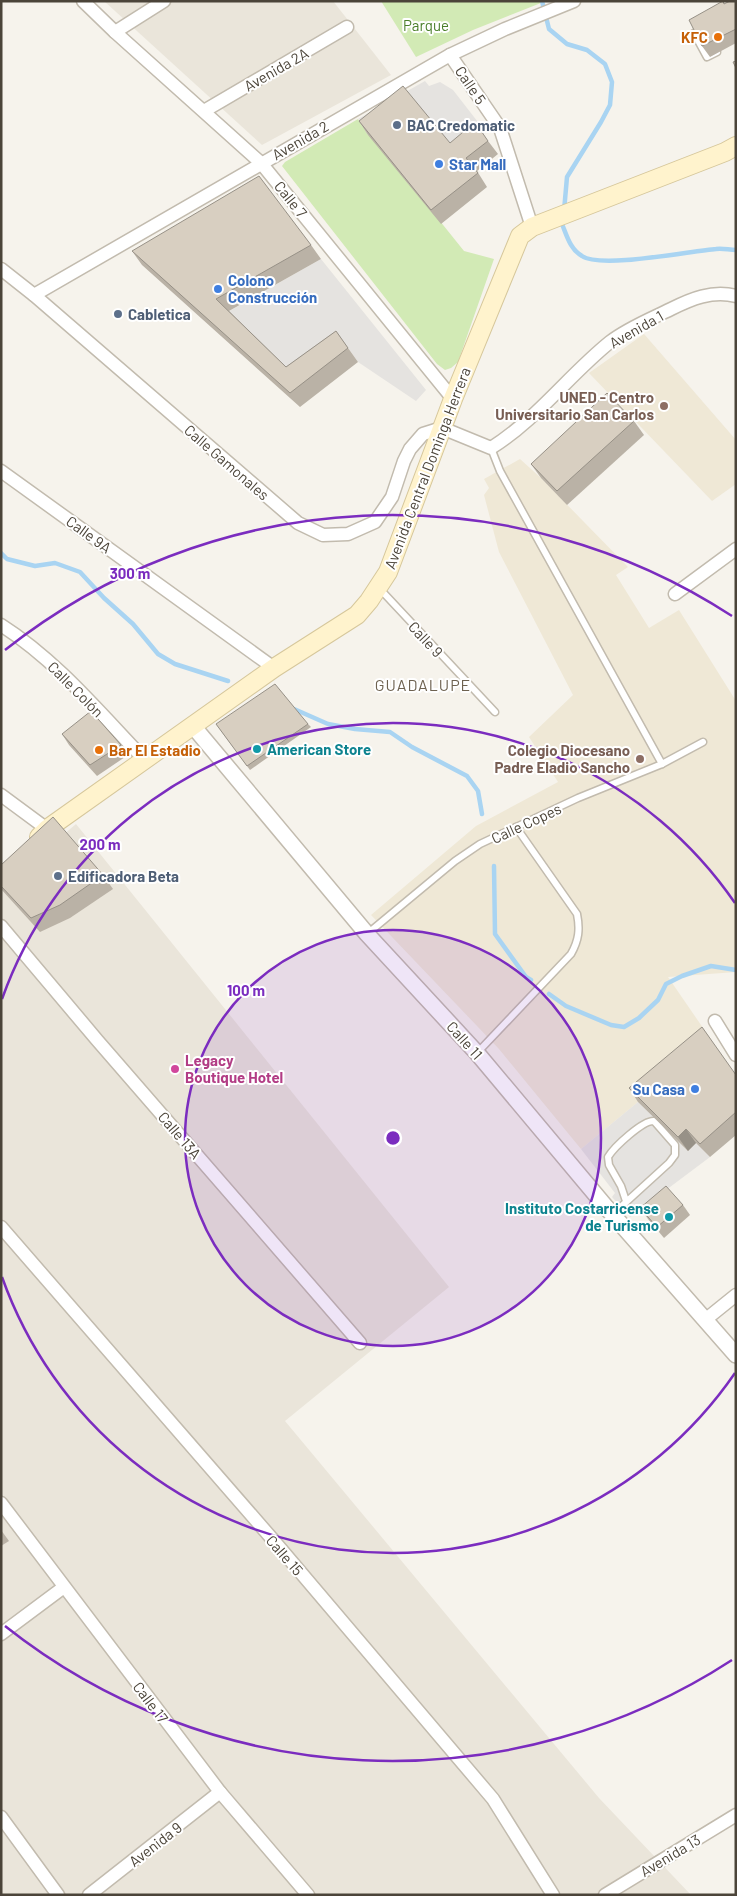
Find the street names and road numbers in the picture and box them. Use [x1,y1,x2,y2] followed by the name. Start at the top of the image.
[241,43,311,95] street label: Avenida 2A
[452,62,490,108] street label: Calle 5
[268,117,332,163] street label: Avenida 2
[271,177,311,221] street label: Calle 7
[606,306,666,352] street label: Avenida 1
[380,365,474,571] street label: Avenida Central Dominga Herrera
[181,420,273,504] street label: Calle Gamonales
[63,512,115,556] street label: Calle 9A
[405,617,447,661] street label: Calle 9
[44,657,108,721] street label: Calle Colón
[488,799,564,847] street label: Calle Copes
[443,1017,487,1063] street label: Calle 11
[155,1108,205,1162] street label: Calle 13A
[263,1531,307,1579] street label: Calle 15
[130,1678,172,1726] street label: Calle 17
[125,1818,185,1870] street label: Avenida 9
[637,1830,703,1880] street label: Avenida 13

